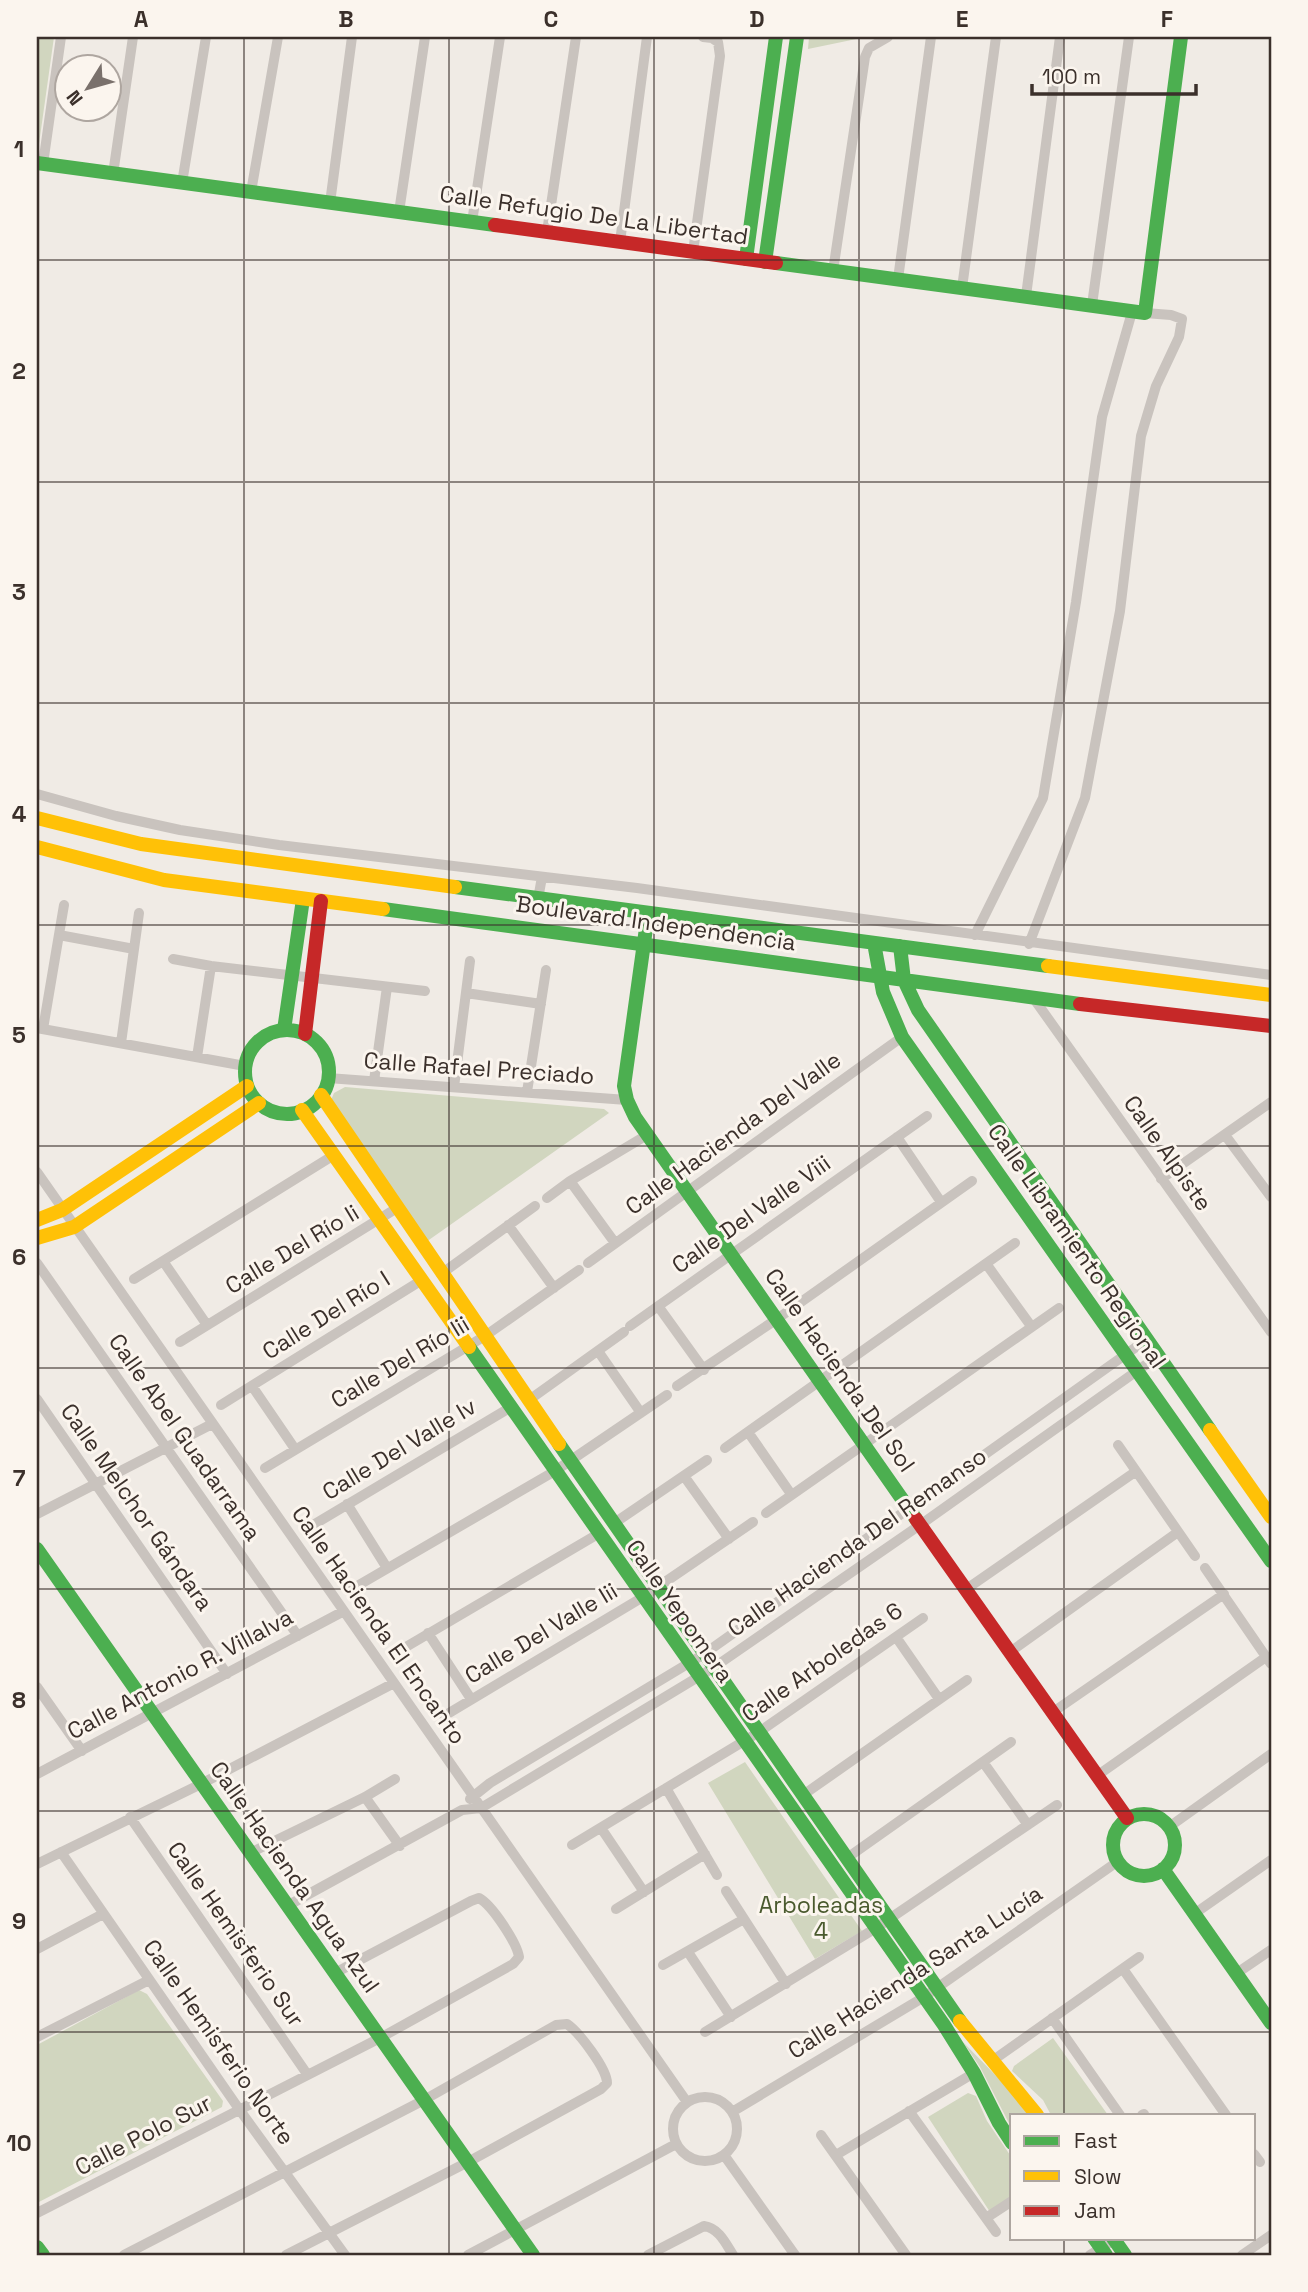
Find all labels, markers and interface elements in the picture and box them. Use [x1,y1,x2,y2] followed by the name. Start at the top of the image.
[134,4,149,34] text: A
[338,4,354,34] text: B
[544,4,558,34] text: C
[749,4,765,34] text: D
[956,4,968,34] text: E
[1161,4,1173,34] text: F
[52,52,122,122] north arrow
[1032,52,1196,96] scale bar
[1042,63,1101,90] text: 100 m
[61,85,89,111] text: N
[14,134,24,164] text: 1
[438,178,750,252] street label: Calle Refugio De La Libertad
[12,356,26,386] text: 2
[12,577,26,607] text: 3
[12,799,27,829] text: 4
[514,888,798,958] street label: Boulevard Independencia
[12,1020,26,1050] text: 5
[363,1045,595,1091] street label: Calle Rafael Preciado
[619,1045,847,1221] street label: Calle Hacienda Del Valle
[1117,1089,1219,1217] street label: Calle Alpiste
[981,1118,1173,1374] street label: Calle Libramiento Regional
[666,1148,836,1280] street label: Calle Del Valle Viii
[220,1197,364,1301] street label: Calle Del Río Ii
[12,1242,26,1272] text: 6
[758,1262,922,1478] street label: Calle Hacienda Del Sol
[257,1264,395,1366] street label: Calle Del Río I
[325,1309,475,1415] street label: Calle Del Río Iii
[102,1327,268,1547] street label: Calle Abel Guadarrama
[317,1391,481,1507] street label: Calle Del Valle Iv
[54,1397,220,1617] street label: Calle Melchor Gándara
[721,1441,993,1643] street label: Calle Hacienda Del Remanso
[13,1463,26,1493] text: 7
[285,1500,473,1750] street label: Calle Hacienda El Encanto
[620,1534,740,1688] street label: Calle Yepomera
[459,1576,623,1690] street label: Calle Del Valle Iii
[736,1595,908,1729] street label: Calle Arboledas 6
[62,1602,298,1746] street label: Calle Antonio R. Villalva
[12,1685,26,1715] text: 8
[204,1755,386,1999] street label: Calle Hacienda Agua Azul
[161,1836,311,2032] street label: Calle Hemisferio Sur
[782,1878,1048,2066] street label: Calle Hacienda Santa Lucía
[759,1890,883,1946] park label: Arboleadas 4
[12,1906,26,1936] text: 9
[137,1933,301,2151] street label: Calle Hemisferio Norte
[70,2088,216,2182] street label: Calle Polo Sur
[1010,2114,1256,2240] legend
[1074,2127,1118,2154] text: Fast
[6,2128,32,2158] text: 10
[1074,2163,1122,2190] text: Slow
[1074,2197,1116,2224] text: Jam

